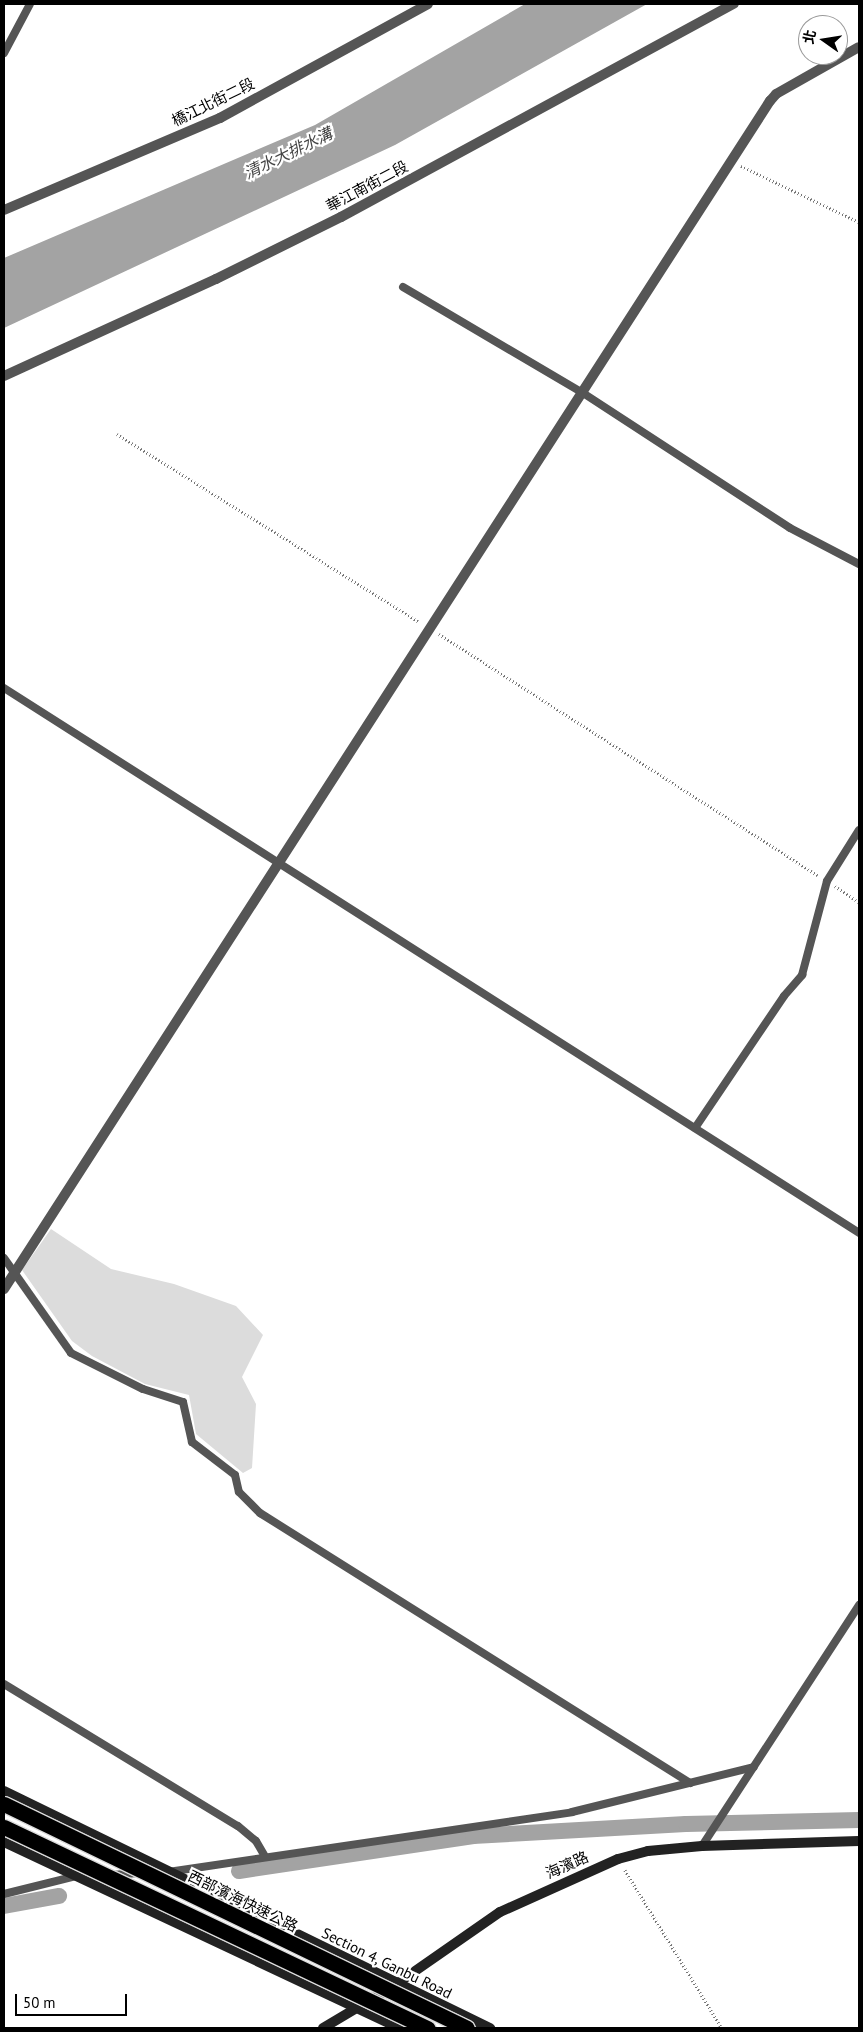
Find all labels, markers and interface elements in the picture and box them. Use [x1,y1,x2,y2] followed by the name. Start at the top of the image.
[798,15,848,65] north arrow
[799,28,820,46] text: 北
[169,74,257,130] street label: 橋江北街二段
[241,123,335,183] water label: 清水大排水溝
[323,157,411,215] street label: 華江南街二段
[543,1848,591,1882] street label: 海濱路
[185,1867,301,1935] street label: 西部濱海快速公路
[318,1923,456,2003] street label: Section 4, Ganbu Road
[18,1984,130,2016] scale bar
[23,1993,56,2012] text: 50 m

